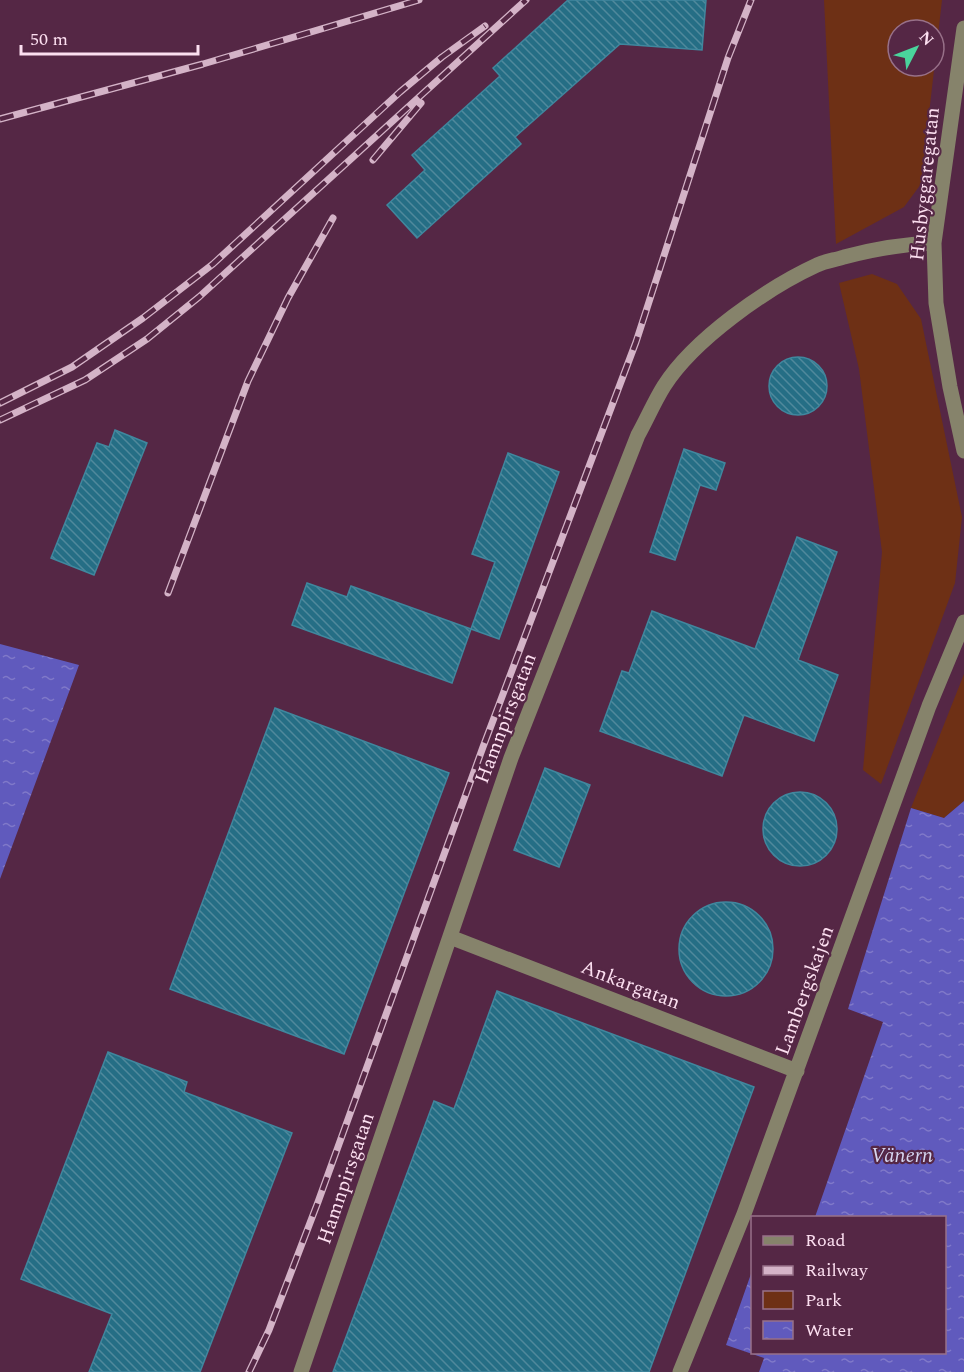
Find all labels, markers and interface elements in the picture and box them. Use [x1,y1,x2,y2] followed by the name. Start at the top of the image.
[21,18,198,56] scale bar
[886,18,946,78] north arrow
[30,26,68,53] text: 50 m
[913,26,940,52] text: N
[902,106,948,262] street label: Husbyggaregatan
[467,649,545,788] street label: Hamnpirsgatan
[768,921,842,1059] street label: Lambergskajen
[577,952,685,1018] street label: Ankargatan
[309,1108,383,1248] street label: Hamnpirsgatan
[871,1140,933,1172] water label: Vänern
[751,1216,946,1354] legend
[805,1227,846,1254] text: Road
[805,1257,869,1284] text: Railway
[805,1287,842,1314] text: Park
[805,1317,853,1344] text: Water

